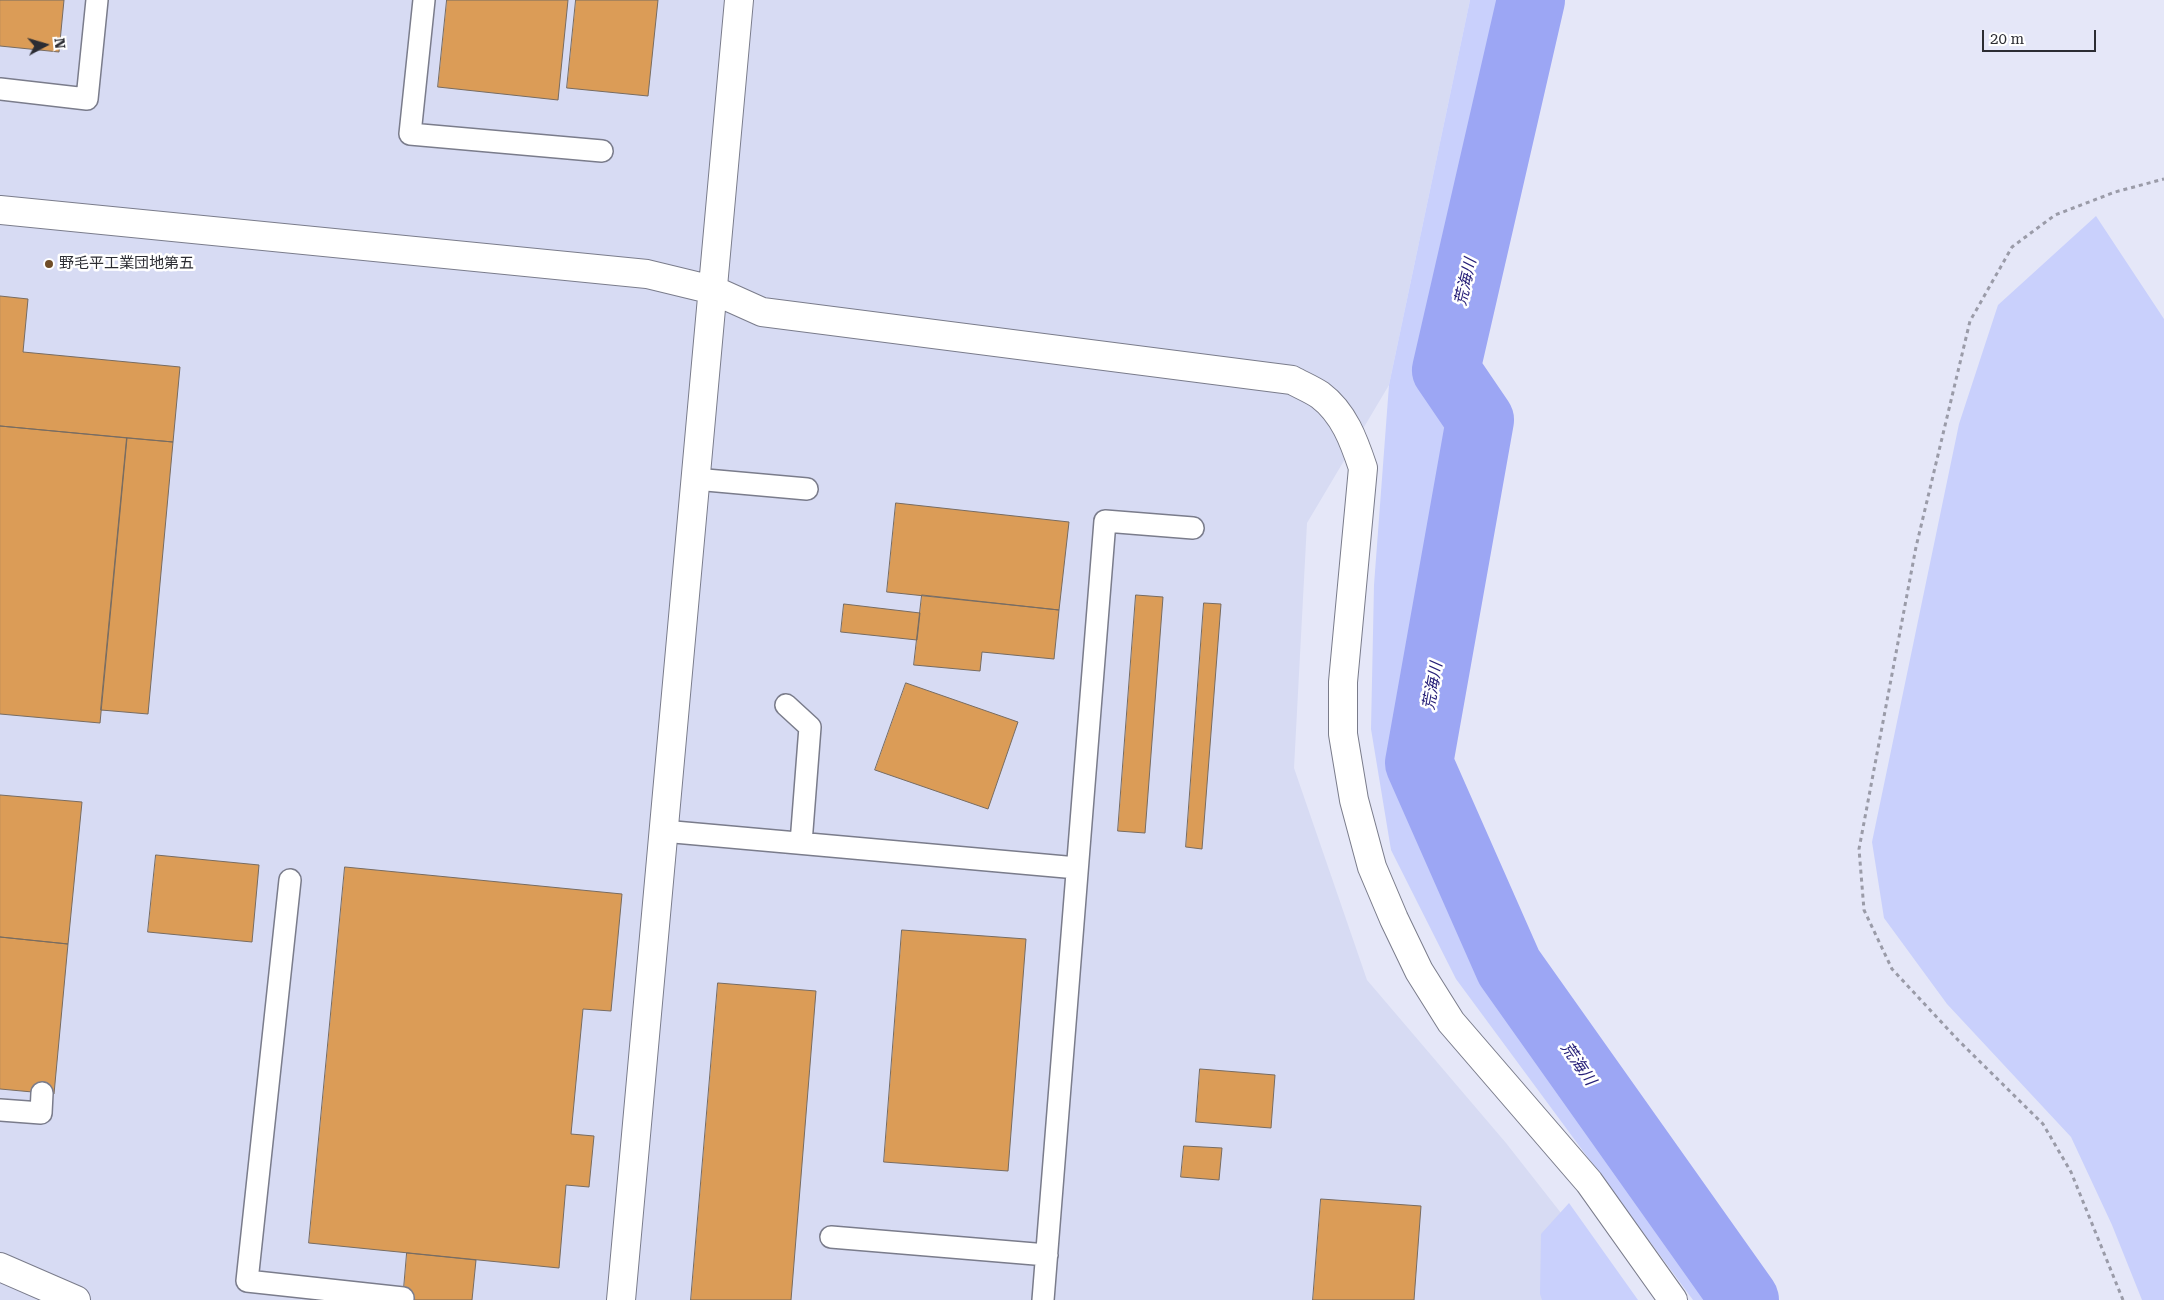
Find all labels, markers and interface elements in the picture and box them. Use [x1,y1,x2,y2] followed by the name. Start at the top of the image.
[20,20,70,70] north arrow
[1984,20,2098,52] scale bar
[1990,30,2024,48] text: 20 m
[51,37,68,50] text: N
[59,255,194,273] place label: 野毛平工業団地第五
[1451,256,1481,308] water label: 荒海川
[43,258,55,270] marker: 野毛平工業団地第五
[1419,661,1447,711] water label: 荒海川
[1556,1039,1600,1089] water label: 荒海川

